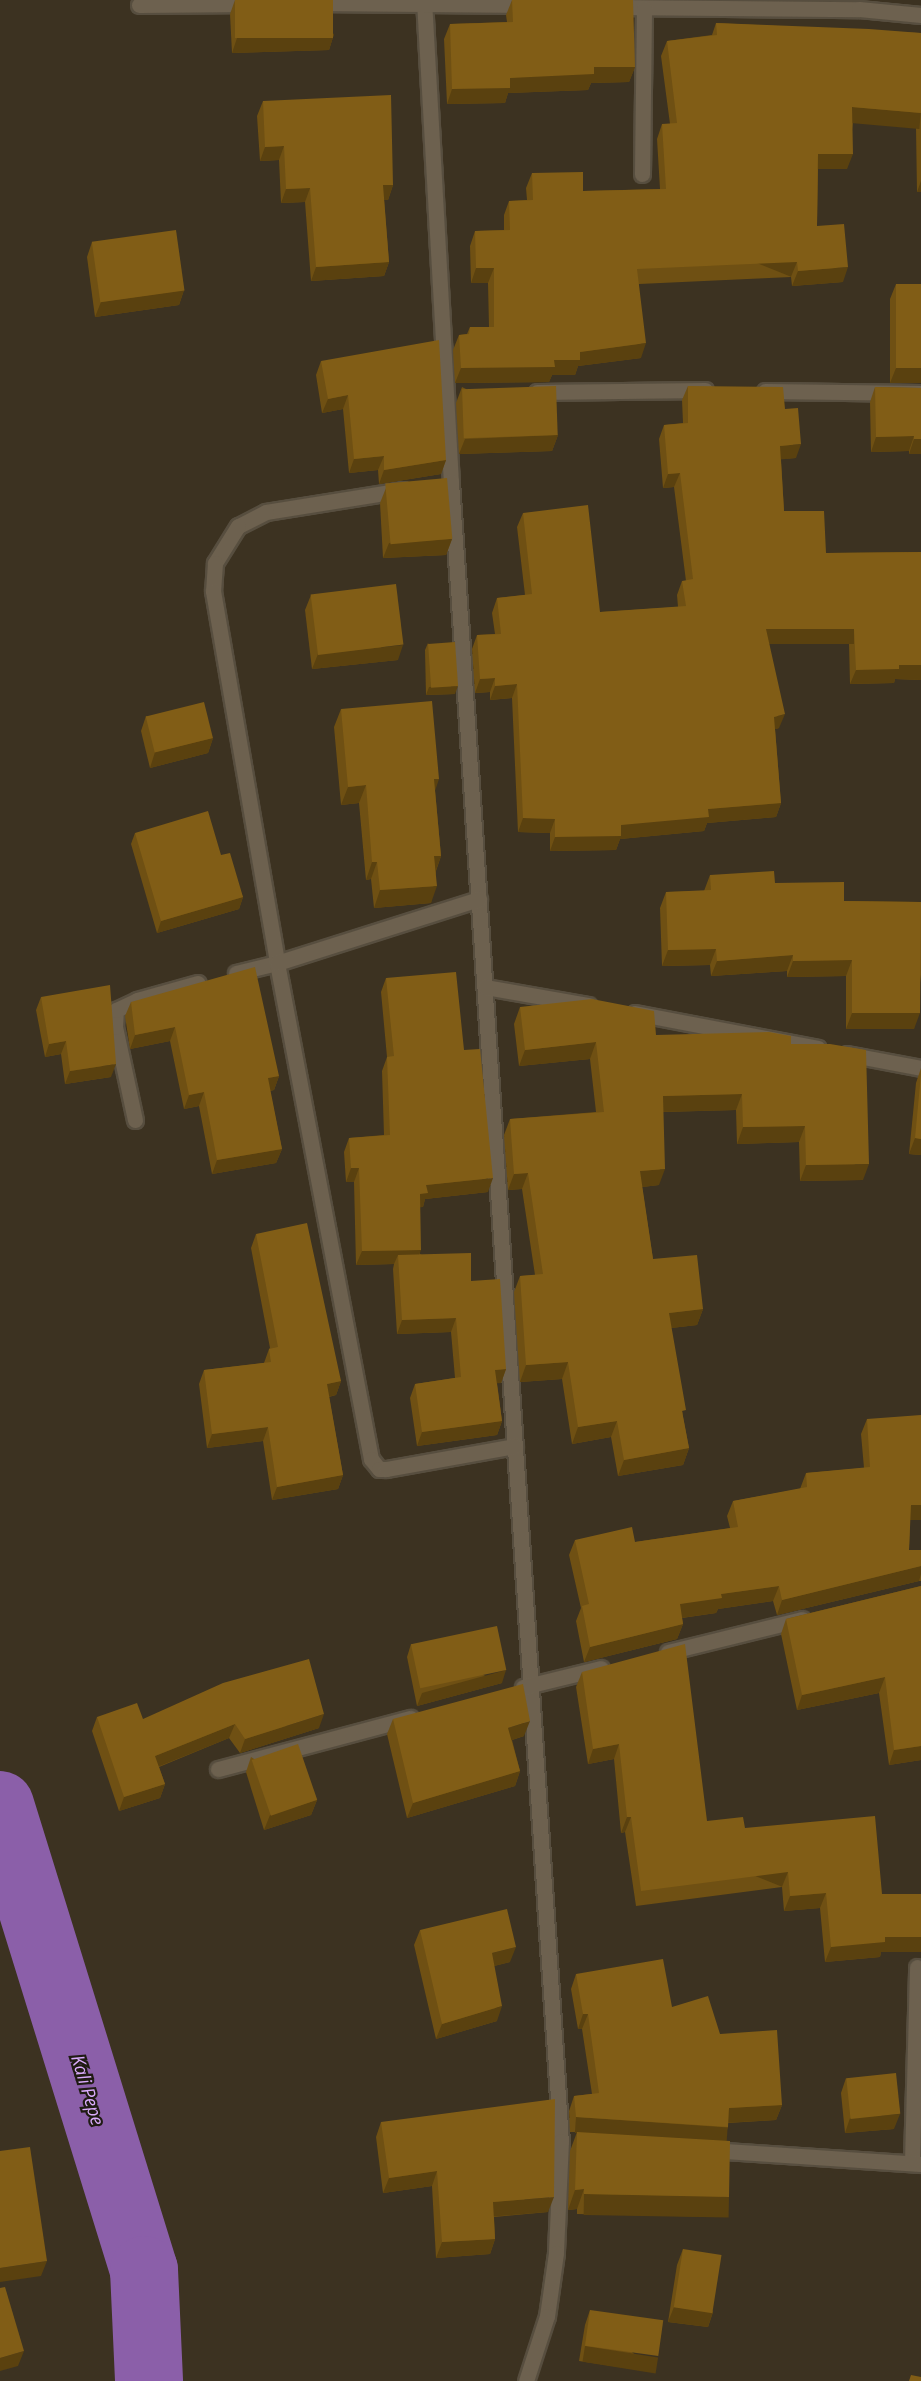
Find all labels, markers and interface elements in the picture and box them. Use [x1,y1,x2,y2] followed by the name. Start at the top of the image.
[67,2052,109,2128] water label: Kali Pepe

